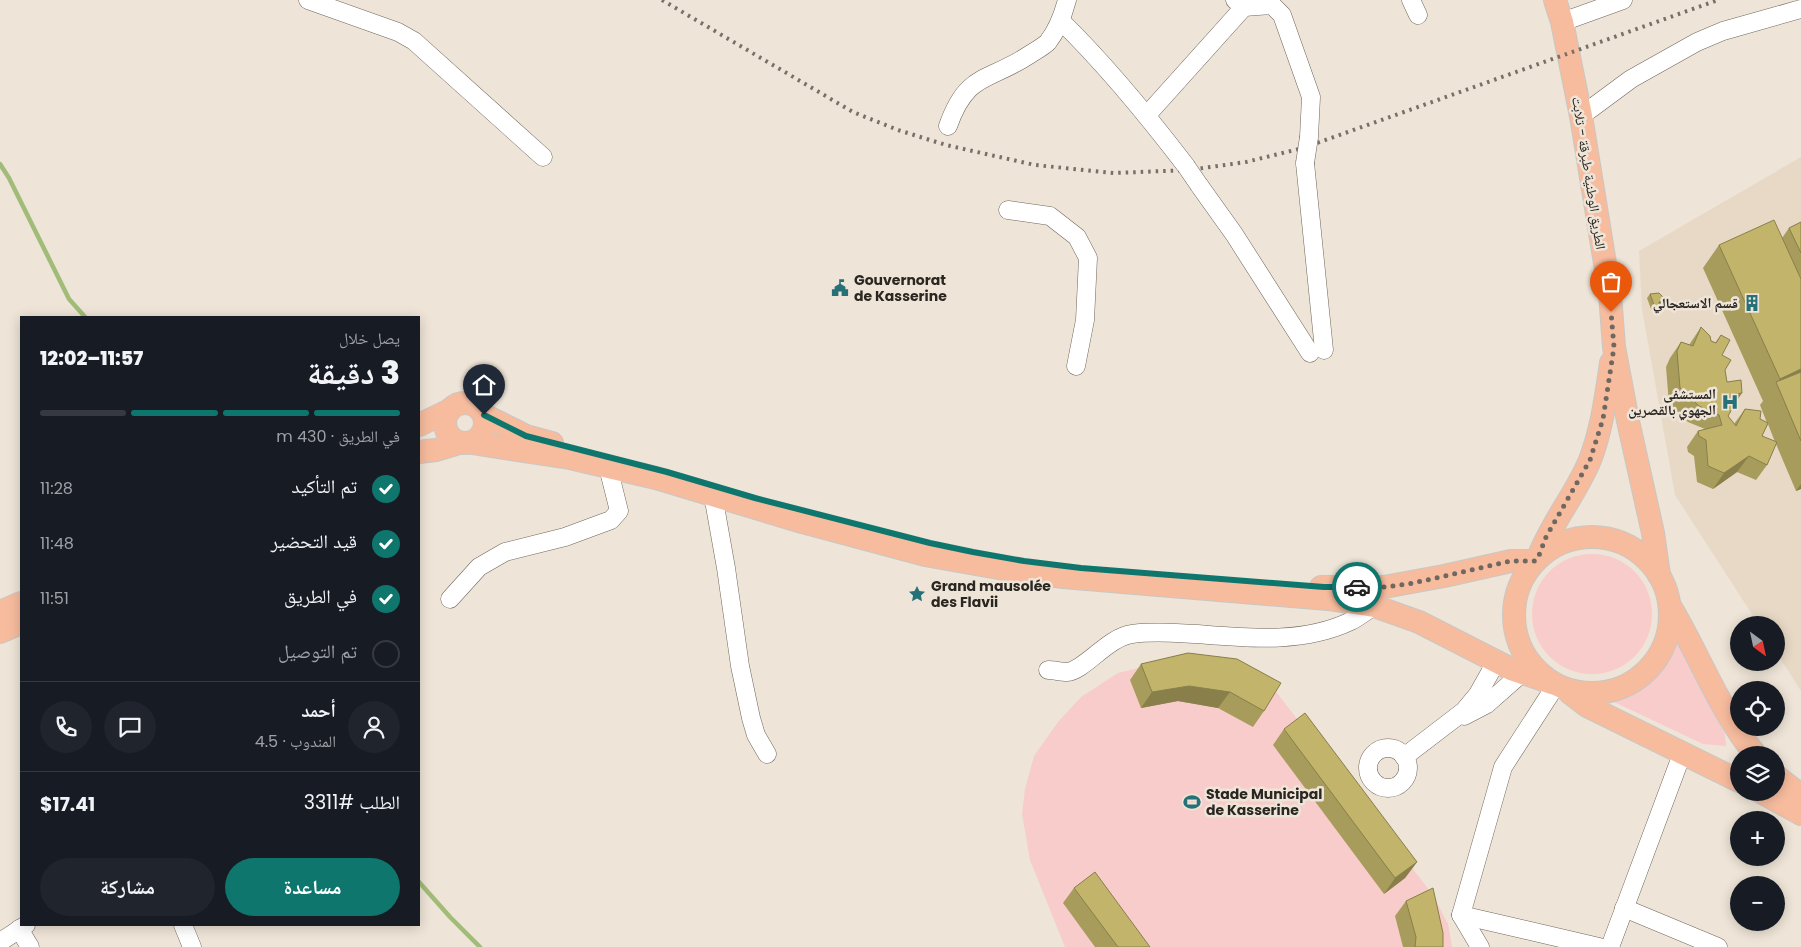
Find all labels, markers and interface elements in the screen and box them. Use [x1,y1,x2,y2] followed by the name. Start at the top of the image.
[1567,95,1611,251] street label: الطريق الوطنية طبرقة - تلابت
[1590,261,1632,312] pin
[1597,268,1625,296] icon: bag
[854,270,947,306] place label: Gouvernorat de Kasserine
[830,278,850,298] public building icon: Gouvernorat de Kasserine
[1653,293,1738,314] place label: قسم الاستعجالي
[1742,293,1762,313] building icon: قسم الاستعجالي
[339,327,400,350] text: يصل خلال
[40,345,143,372] text: 11:57–12:02
[307,350,400,395] text: 3 دقيقة
[463,364,505,415] pin
[470,371,498,399] icon: home
[1628,384,1716,421] place label: المستشفى الجهوي بالقصرين
[1720,392,1740,412] hospital icon: المستشفى الجهوي بالقصرين
[276,425,400,448] text: في الطريق · 430 m
[291,473,357,500] text: تم التأكيد
[372,475,400,503] icon: check
[40,477,73,500] text: 11:28
[271,528,357,555] text: قيد التحضير
[372,530,400,558] icon: check
[40,532,74,555] text: 11:48
[1332,562,1382,612] courier
[1343,573,1371,601] icon: car
[931,576,1051,612] place label: Grand mausolée des Flavii
[284,583,357,610] text: في الطريق
[907,584,927,604] place icon: Grand mausolée des Flavii
[372,585,400,613] icon: check
[40,587,69,610] text: 11:51
[1730,616,1785,671] north arrow
[1730,616,1785,931] map controls
[278,638,357,665] text: تم التوصيل
[1730,681,1785,736] button: locate
[301,697,336,724] text: أحمد
[40,701,92,753] button: phone
[104,701,156,753] button: chat
[348,701,400,753] button: person
[255,730,336,753] text: المندوب · 4.5
[1730,746,1785,801] button: layers
[1206,784,1323,820] place label: Stade Municipal de Kasserine
[304,789,400,816] text: الطلب #3311
[40,791,95,818] text: $17.41
[1182,792,1202,812] sports icon: Stade Municipal de Kasserine
[1730,811,1785,866] button: +
[40,858,215,916] button: مشاركة
[225,858,400,916] button: مساعدة
[1730,876,1785,931] button: −

